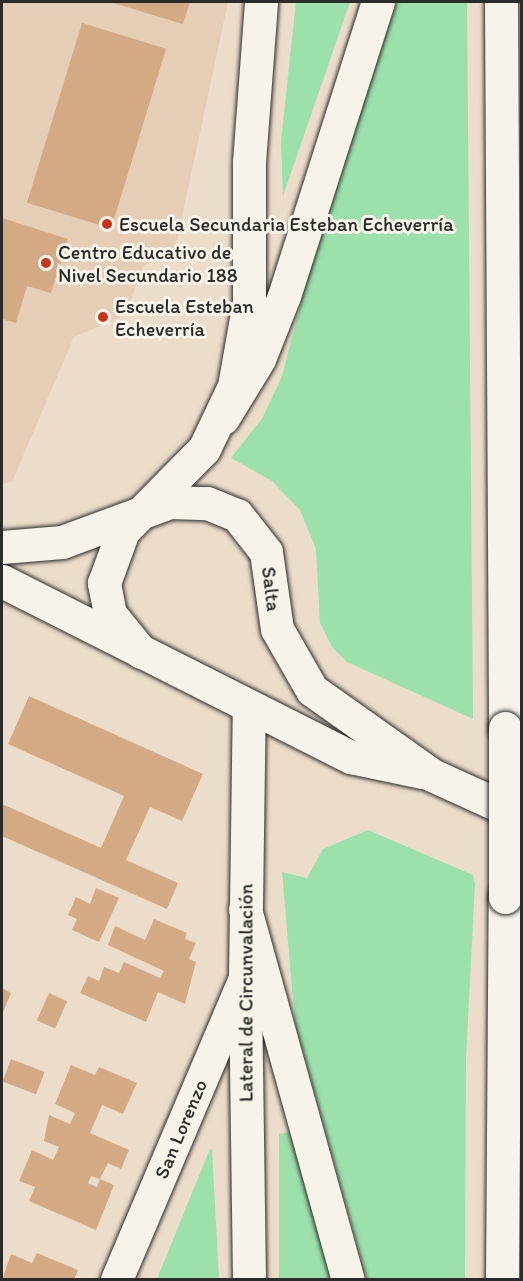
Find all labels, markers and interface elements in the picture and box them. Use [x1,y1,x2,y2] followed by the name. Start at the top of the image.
[119,212,453,236] place label: Escuela Secundaria Esteban Echeverría
[100,217,114,231] marker: Escuela Secundaria Esteban Echeverría
[58,240,237,287] place label: Centro Educativo de Nivel Secundario 188
[39,256,53,270] marker: Centro Educativo de Nivel Secundario 188
[115,294,254,341] place label: Escuela Esteban Echeverría
[96,310,110,324] marker: Escuela Esteban Echeverría
[256,565,286,613] street label: Salta
[234,883,258,1103] street label: Lateral de Circunvalación
[149,1076,213,1182] street label: San Lorenzo

